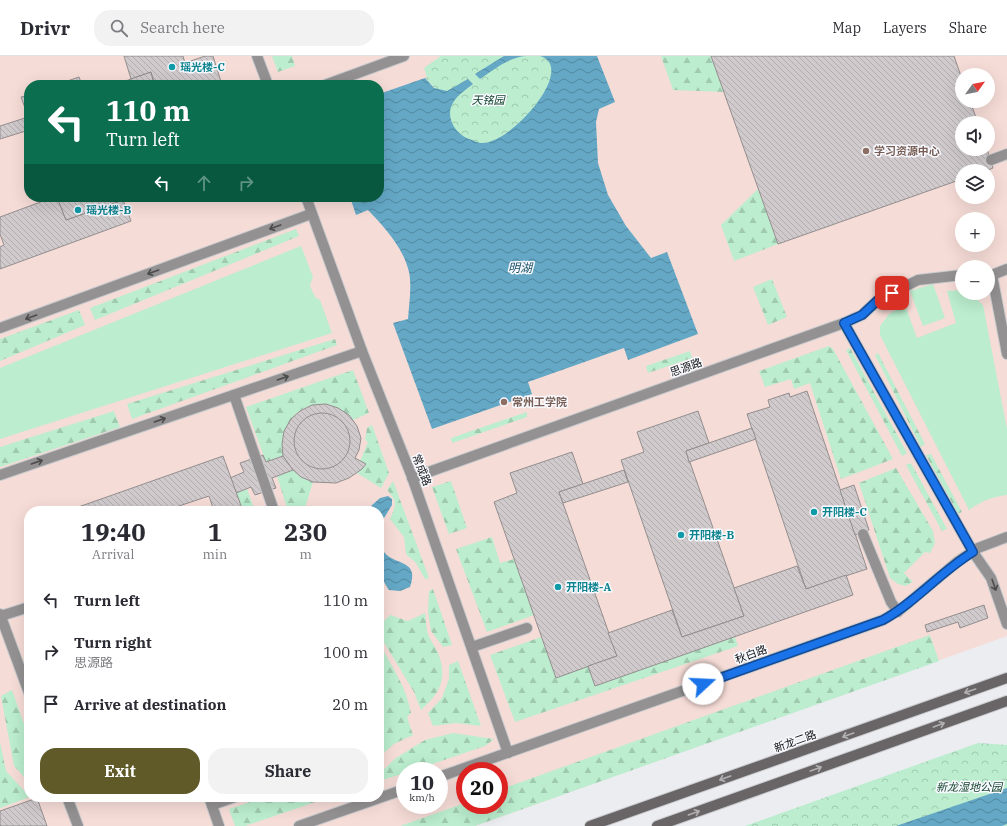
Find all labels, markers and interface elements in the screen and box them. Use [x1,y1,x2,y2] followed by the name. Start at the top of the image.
[94,10,374,46] search box
[20,16,70,40] text: Drivr
[108,17,130,39] icon: search
[140,18,225,37] text: Search here
[833,19,861,37] text: Map
[883,19,927,37] text: Layers
[949,19,987,37] text: Share
[180,60,225,74] place label: 瑶光楼-C
[167,62,177,72] marker: 瑶光楼-C
[955,68,995,108] north arrow
[955,68,995,300] map controls
[106,92,190,129] text: 110 m
[472,93,506,107] park label: 天铭园
[40,96,92,148] icon: left
[955,116,995,156] button: sound
[106,128,180,151] text: Turn left
[874,144,940,158] place label: 学习资源中心
[861,146,871,156] marker: 学习资源中心
[955,164,995,204] button: layers
[151,172,173,194] icon: left
[193,172,215,194] icon: ahead
[235,172,257,194] icon: right
[86,203,131,217] place label: 瑶光楼-B
[73,205,83,215] marker: 瑶光楼-B
[955,212,995,252] button: +
[269,224,281,232] one-way arrow
[508,260,534,275] water label: 明湖
[955,260,995,300] button: −
[147,269,159,277] one-way arrow
[875,276,909,310] pin
[881,282,903,304] icon: arrive
[25,314,37,322] one-way arrow
[668,355,704,379] street label: 思源路
[276,374,289,381] one-way arrow
[512,395,567,409] place label: 常州工学院
[499,397,509,407] marker: 常州工学院
[153,416,166,423] one-way arrow
[410,452,434,488] street label: 常成路
[30,458,43,465] one-way arrow
[822,505,867,519] place label: 开阳楼-C
[809,507,819,517] marker: 开阳楼-C
[81,516,146,548] text: 19:40
[208,516,222,548] text: 1
[284,516,327,548] text: 230
[689,528,734,542] place label: 开阳楼-B
[676,530,686,540] marker: 开阳楼-B
[92,546,134,563] text: Arrival
[202,546,227,563] text: min
[299,546,312,563] text: m
[990,579,998,591] one-way arrow
[566,580,611,594] place label: 开阳楼-A
[553,582,563,592] marker: 开阳楼-A
[40,589,62,611] icon: left
[74,591,140,610] text: Turn left
[323,591,368,610] text: 110 m
[74,633,152,652] text: Turn right
[40,641,62,663] icon: right
[733,642,769,666] street label: 秋白路
[323,643,368,662] text: 100 m
[74,654,113,671] text: 思源路
[682,663,724,705] position arrow
[964,688,977,695] one-way arrow
[40,693,62,715] icon: arrive
[74,695,226,714] text: Arrive at destination
[332,695,368,714] text: 20 m
[932,721,944,729] one-way arrow
[772,727,818,755] street label: 新龙二路
[842,731,854,739] one-way arrow
[40,748,200,794] button: Exit
[208,748,368,794] button: Share
[456,762,508,814] speed limit sign: 20
[810,765,822,773] one-way arrow
[410,769,434,796] text: 10
[719,775,732,782] one-way arrow
[936,780,1004,794] park label: 新龙湿地公园
[409,791,435,804] text: km/h
[687,809,700,816] one-way arrow

